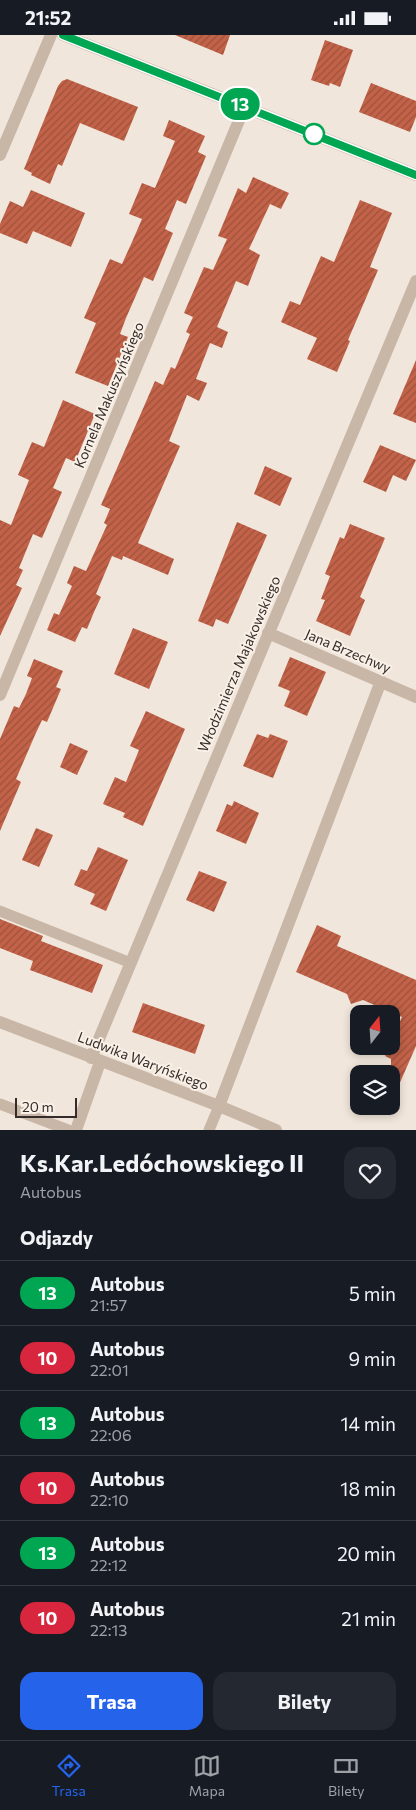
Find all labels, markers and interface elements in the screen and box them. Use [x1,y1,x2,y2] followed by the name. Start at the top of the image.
[25,6,71,29] text: 21:52
[218,88,262,120] line badge: 13
[231,93,249,115] text: 13
[303,123,325,145] unlabelled marker
[70,319,147,470] street label: Kornela Makuszyńskiego
[194,573,283,754] street label: Włodzimierza Majakowskiego
[303,625,394,676] street label: Jana Brzechwy
[350,1005,400,1055] north arrow
[350,1005,400,1115] map controls
[75,1028,211,1093] street label: Ludwika Waryńskiego
[350,1065,400,1115] button: layers
[15,1095,78,1118] scale bar
[22,1098,54,1115] text: 20 m
[344,1147,396,1199] button: heart
[20,1148,304,1177] text: Ks.Kar.Ledóchowskiego II
[20,1182,82,1201] text: Autobus
[20,1226,93,1249] text: Odjazdy
[90,1272,165,1295] text: Autobus
[38,1282,57,1304] text: 13
[349,1282,396,1305] text: 5 min
[90,1295,127,1314] text: 21:57
[90,1337,165,1360] text: Autobus
[37,1347,58,1369] text: 10
[348,1347,396,1370] text: 9 min
[90,1360,129,1379] text: 22:01
[90,1402,165,1425] text: Autobus
[38,1412,57,1434] text: 13
[340,1412,396,1435] text: 14 min
[90,1425,132,1444] text: 22:06
[90,1467,165,1490] text: Autobus
[37,1477,58,1499] text: 10
[340,1477,396,1500] text: 18 min
[90,1490,129,1509] text: 22:10
[90,1532,165,1555] text: Autobus
[38,1542,57,1564] text: 13
[337,1542,396,1565] text: 20 min
[90,1555,127,1574] text: 22:12
[90,1597,165,1620] text: Autobus
[37,1607,58,1629] text: 10
[341,1607,396,1630] text: 21 min
[90,1620,128,1639] text: 22:13
[20,1672,203,1730] button: Trasa
[213,1672,396,1730] button: Bilety
[52,1752,86,1799] tab: Trasa
[189,1752,225,1799] tab: Mapa
[328,1752,364,1799] tab: Bilety

